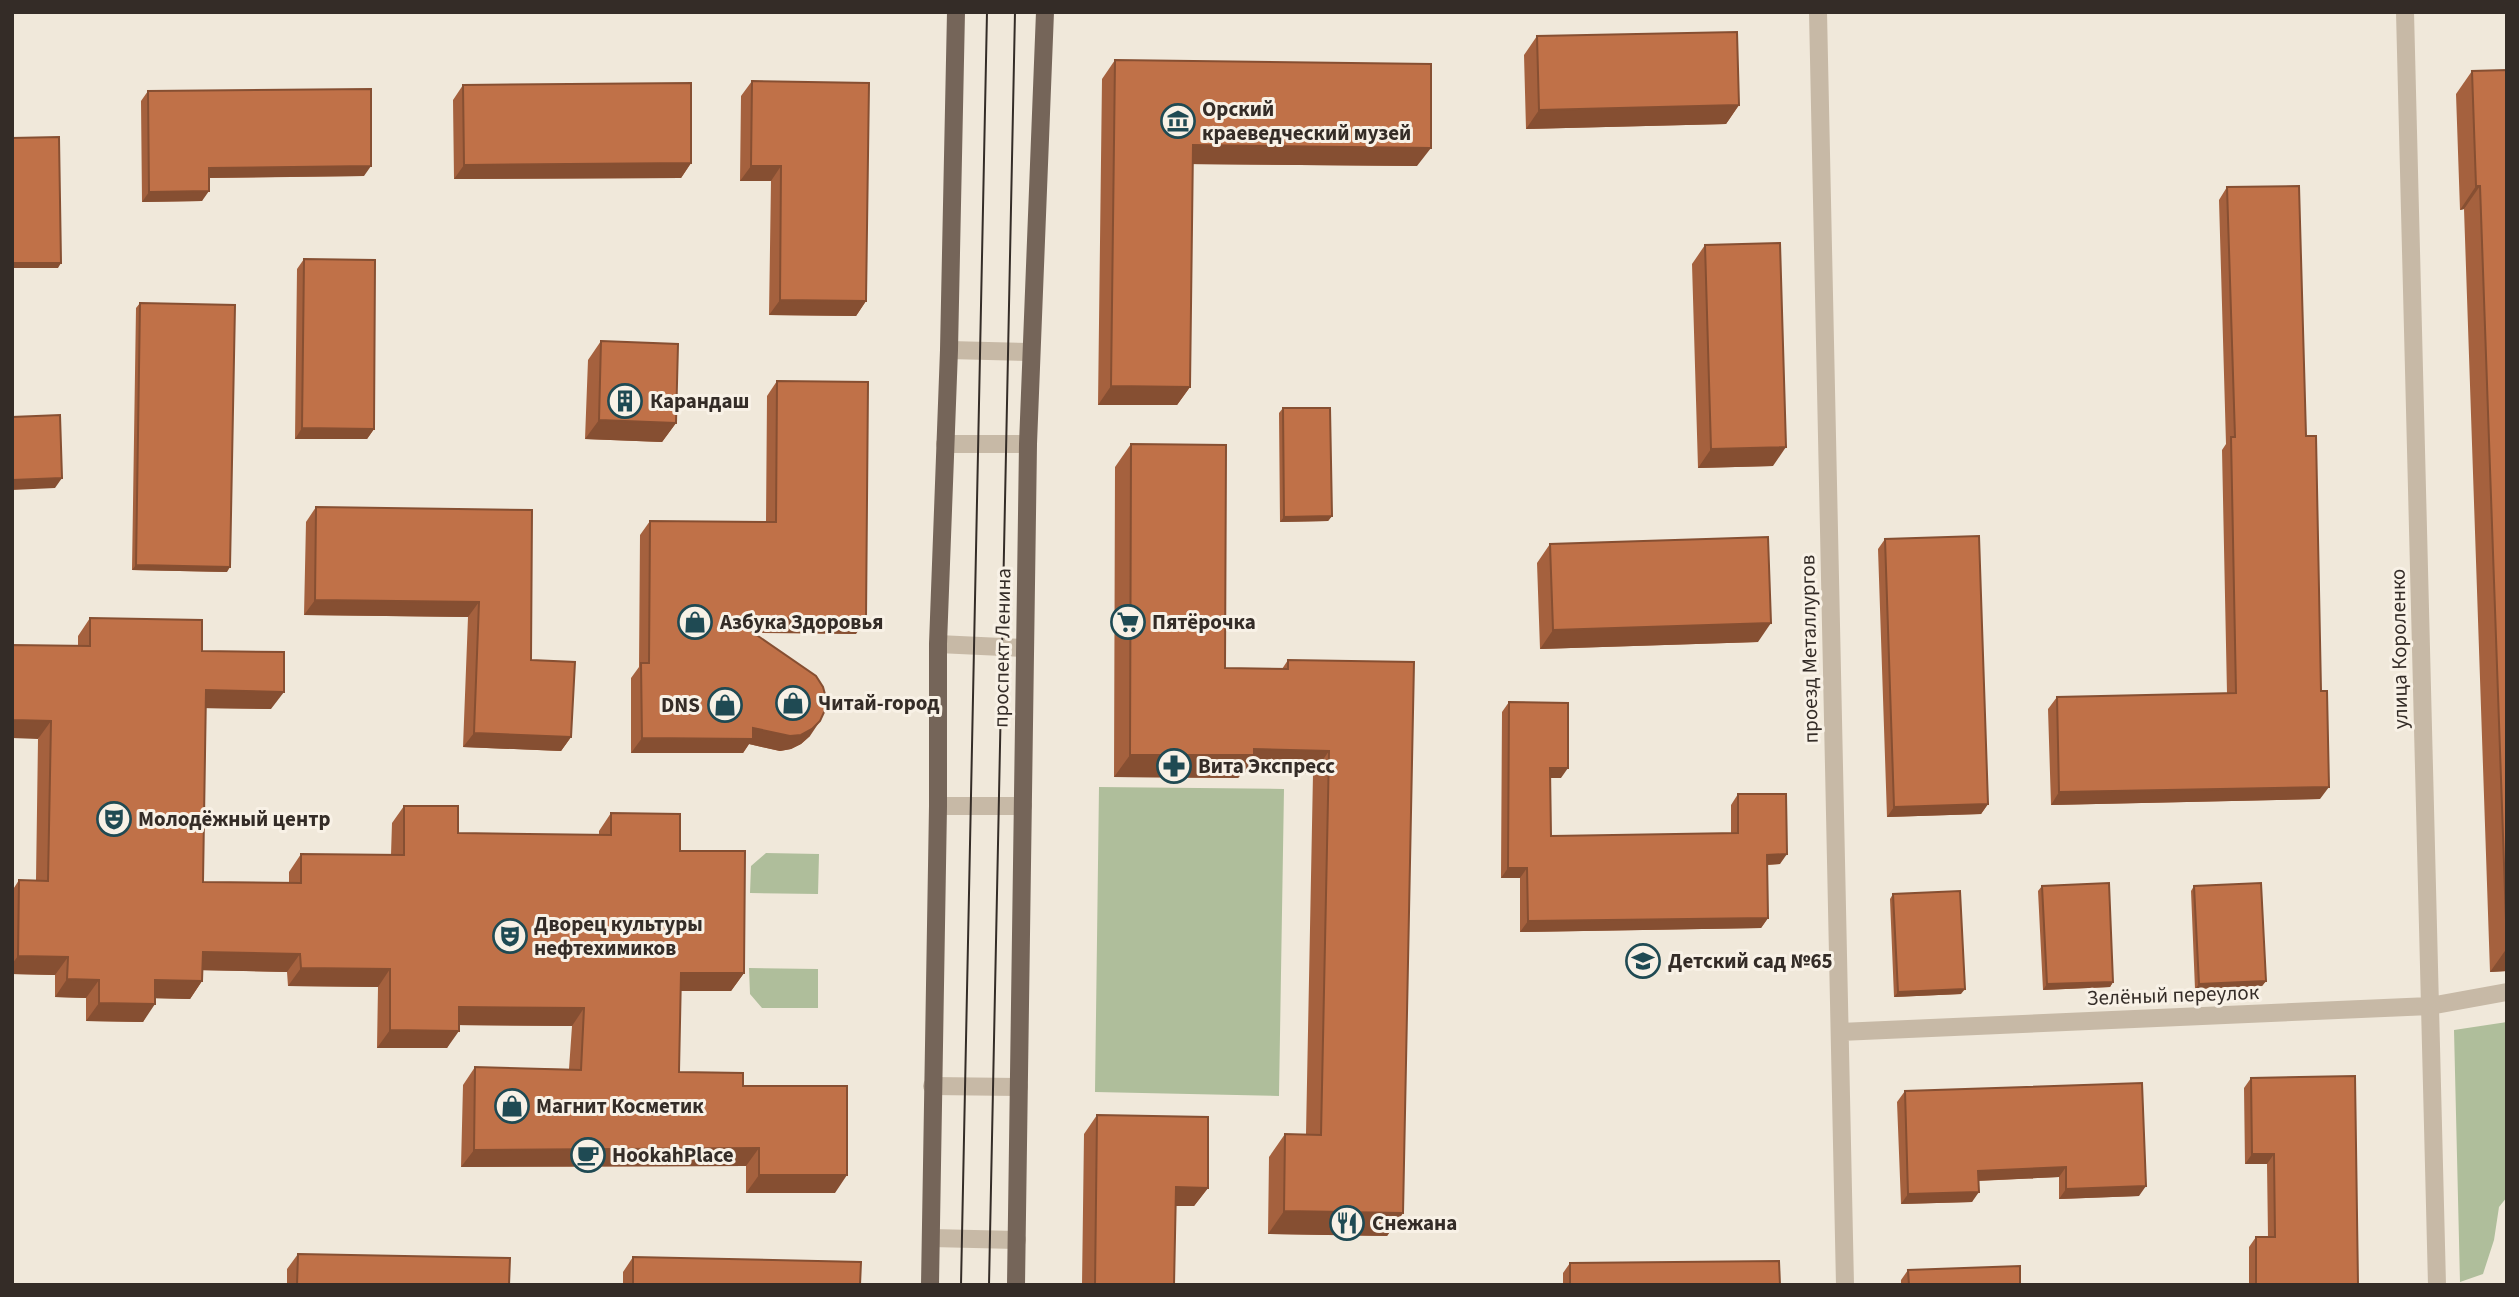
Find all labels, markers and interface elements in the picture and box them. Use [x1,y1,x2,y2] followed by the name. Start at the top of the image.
[1202,94,1411,148] place label: Орский краеведческий музей
[1159,102,1197,140] museum icon: Орский краеведческий музей
[606,382,644,420] building icon: Карандаш
[650,386,749,416] place label: Карандаш
[1792,554,1826,744] street label: проезд Металлургов
[986,568,1018,728] street label: проспект Ленина
[2383,569,2415,729] street label: улица Короленко
[676,603,714,641] shop icon: Азбука Здоровья
[1109,603,1147,641] supermarket icon: Пятёрочка
[719,607,884,637] place label: Азбука Здоровья
[1152,607,1256,637] place label: Пятёрочка
[774,684,812,722] shop icon: Читай-город
[706,686,744,724] shop icon: DNS
[818,688,940,718] place label: Читай-город
[661,690,700,720] place label: DNS
[1155,747,1193,785] pharmacy icon: Вита Экспресс
[1198,751,1335,781] place label: Вита Экспресс
[95,800,133,838] theatre icon: Молодёжный центр
[138,804,331,834] place label: Молодёжный центр
[534,909,703,963] place label: Дворец культуры нефтехимиков
[491,917,529,955] theatre icon: Дворец культуры нефтехимиков
[1624,942,1662,980] school or university icon: Детский сад №65
[1668,946,1833,976] place label: Детский сад №65
[2086,977,2260,1013] street label: Зелёный переулок
[493,1087,531,1125] shop icon: Магнит Косметик
[536,1091,704,1121] place label: Магнит Косметик
[569,1136,607,1174] cafe icon: HookahPlace
[612,1140,734,1170] place label: HookahPlace
[1328,1204,1366,1242] restaurant icon: Снежана
[1372,1208,1457,1238] place label: Снежана

